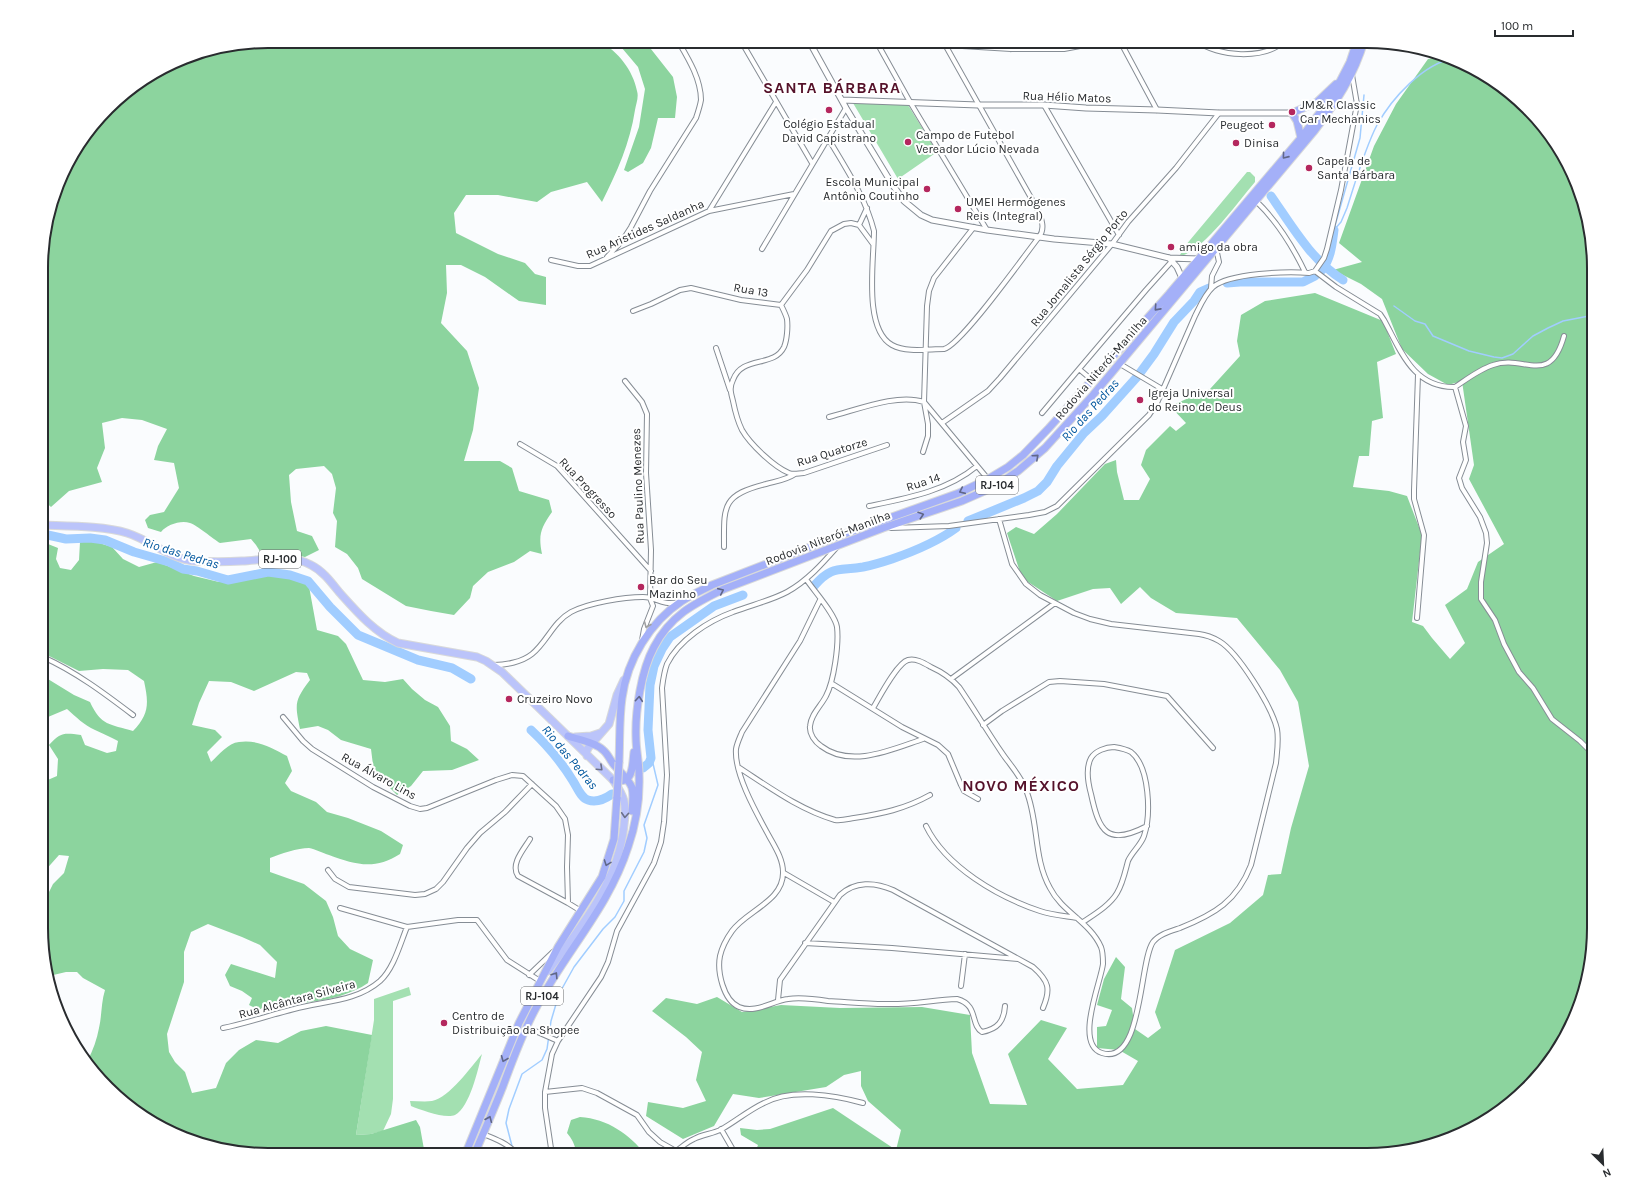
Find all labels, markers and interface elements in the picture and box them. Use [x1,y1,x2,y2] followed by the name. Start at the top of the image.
[1495,12,1573,38] scale bar
[1501,19,1533,33] text: 100 m
[763,78,901,97] district label: SANTA BÁRBARA
[1022,88,1112,106] street label: Rua Hélio Matos
[1300,98,1381,126] place label: JM&R Classic Car Mechanics
[824,105,834,115] marker: Colégio Estadual David Capistrano
[1287,107,1297,117] marker: JM&R Classic Car Mechanics
[782,117,876,145] place label: Colégio Estadual David Capistrano
[1220,118,1264,132] place label: Peugeot
[1267,120,1277,130] marker: Peugeot
[916,128,1039,156] place label: Campo de Futebol Vereador Lúcio Nevada
[1244,136,1279,150] place label: Dinisa
[903,137,913,147] marker: Campo de Futebol Vereador Lúcio Nevada
[1231,138,1241,148] marker: Dinisa
[1282,152,1289,159] one-way arrow
[1317,154,1395,182] place label: Capela de Santa Bárbara
[1304,163,1314,173] marker: Capela de Santa Bárbara
[823,175,919,203] place label: Escola Municipal Antônio Coutinho
[922,184,932,194] marker: Escola Municipal Antônio Coutinho
[966,195,1066,223] place label: UMEI Hermógenes Reis (Integral)
[584,197,706,261] street label: Rua Aristides Saldanha
[953,204,963,214] marker: UMEI Hermógenes Reis (Integral)
[1027,207,1131,329] street label: Rua Jornalista Sérgio Porto
[1179,240,1258,254] place label: amigo da obra
[1166,242,1176,252] marker: amigo da obra
[732,280,770,300] street label: Rua 13
[1154,303,1161,311] one-way arrow
[1052,313,1150,423] street label: Rodovia Niterói-Manilha
[1058,376,1122,444] water label: Rio das Pedras
[1148,386,1242,414] place label: Igreja Universal do Reino de Deus
[1135,395,1145,405] marker: Igreja Universal do Reino de Deus
[629,428,647,544] street label: Rua Paulino Menezes
[795,435,869,469] street label: Rua Quatorze
[1031,454,1039,461] one-way arrow
[556,455,620,521] street label: Rua Progresso
[904,470,942,494] street label: Rua 14
[976,476,1018,494] road number: RJ-104
[959,486,967,494] one-way arrow
[764,508,892,568] street label: Rodovia Niterói-Manilha
[918,512,925,520] one-way arrow
[141,534,221,572] water label: Rio das Pedras
[259,550,301,568] road number: RJ-100
[649,573,707,601] place label: Bar do Seu Mazinho
[636,582,646,592] marker: Bar do Seu Mazinho
[717,588,725,596] one-way arrow
[643,622,651,629] one-way arrow
[517,692,593,706] place label: Cruzeiro Novo
[504,694,514,704] marker: Cruzeiro Novo
[635,696,644,702] one-way arrow
[539,722,601,792] water label: Rio das Pedras
[339,749,419,802] street label: Rua Álvaro Lins
[595,763,603,771] one-way arrow
[962,776,1080,795] district label: NOVO MÉXICO
[620,812,629,818] one-way arrow
[603,860,612,867] one-way arrow
[550,972,558,979] one-way arrow
[237,977,357,1021] street label: Rua Alcântara Silveira
[521,987,563,1005] road number: RJ-104
[452,1009,579,1037] place label: Centro de Distribuição da Shopee
[439,1018,449,1028] marker: Centro de Distribuição da Shopee
[500,1056,508,1063] one-way arrow
[484,1115,492,1123] one-way arrow
[1583,1144,1623,1184] north arrow
[1601,1165,1613,1180] text: N

